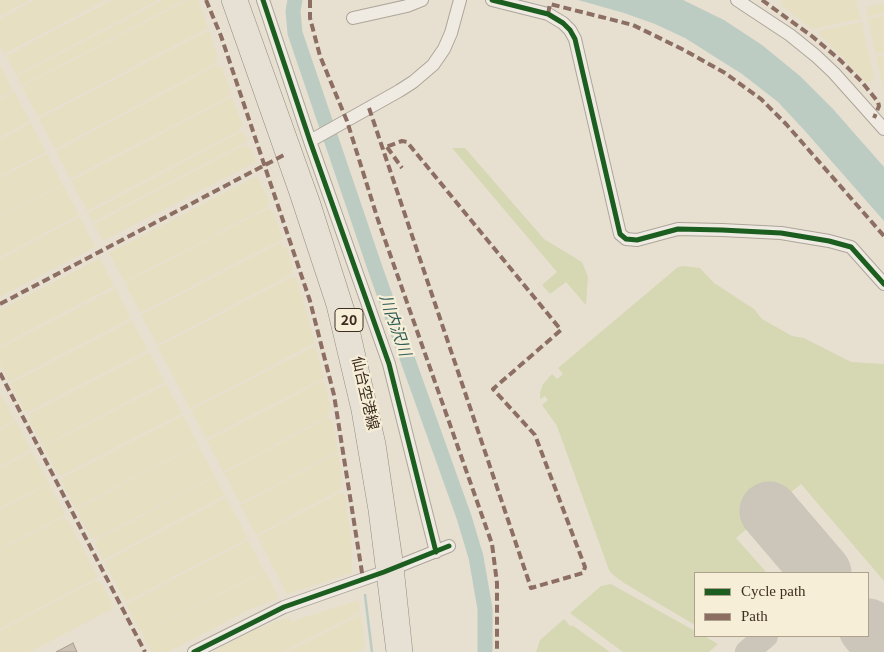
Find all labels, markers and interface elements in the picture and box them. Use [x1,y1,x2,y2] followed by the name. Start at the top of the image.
[377,292,415,358] water label: 川内沢川
[335,308,363,332] road number: 20
[349,354,383,432] street label: 仙台空港線
[694,572,869,637] legend
[741,583,806,599] text: Cycle path
[741,608,768,624] text: Path

